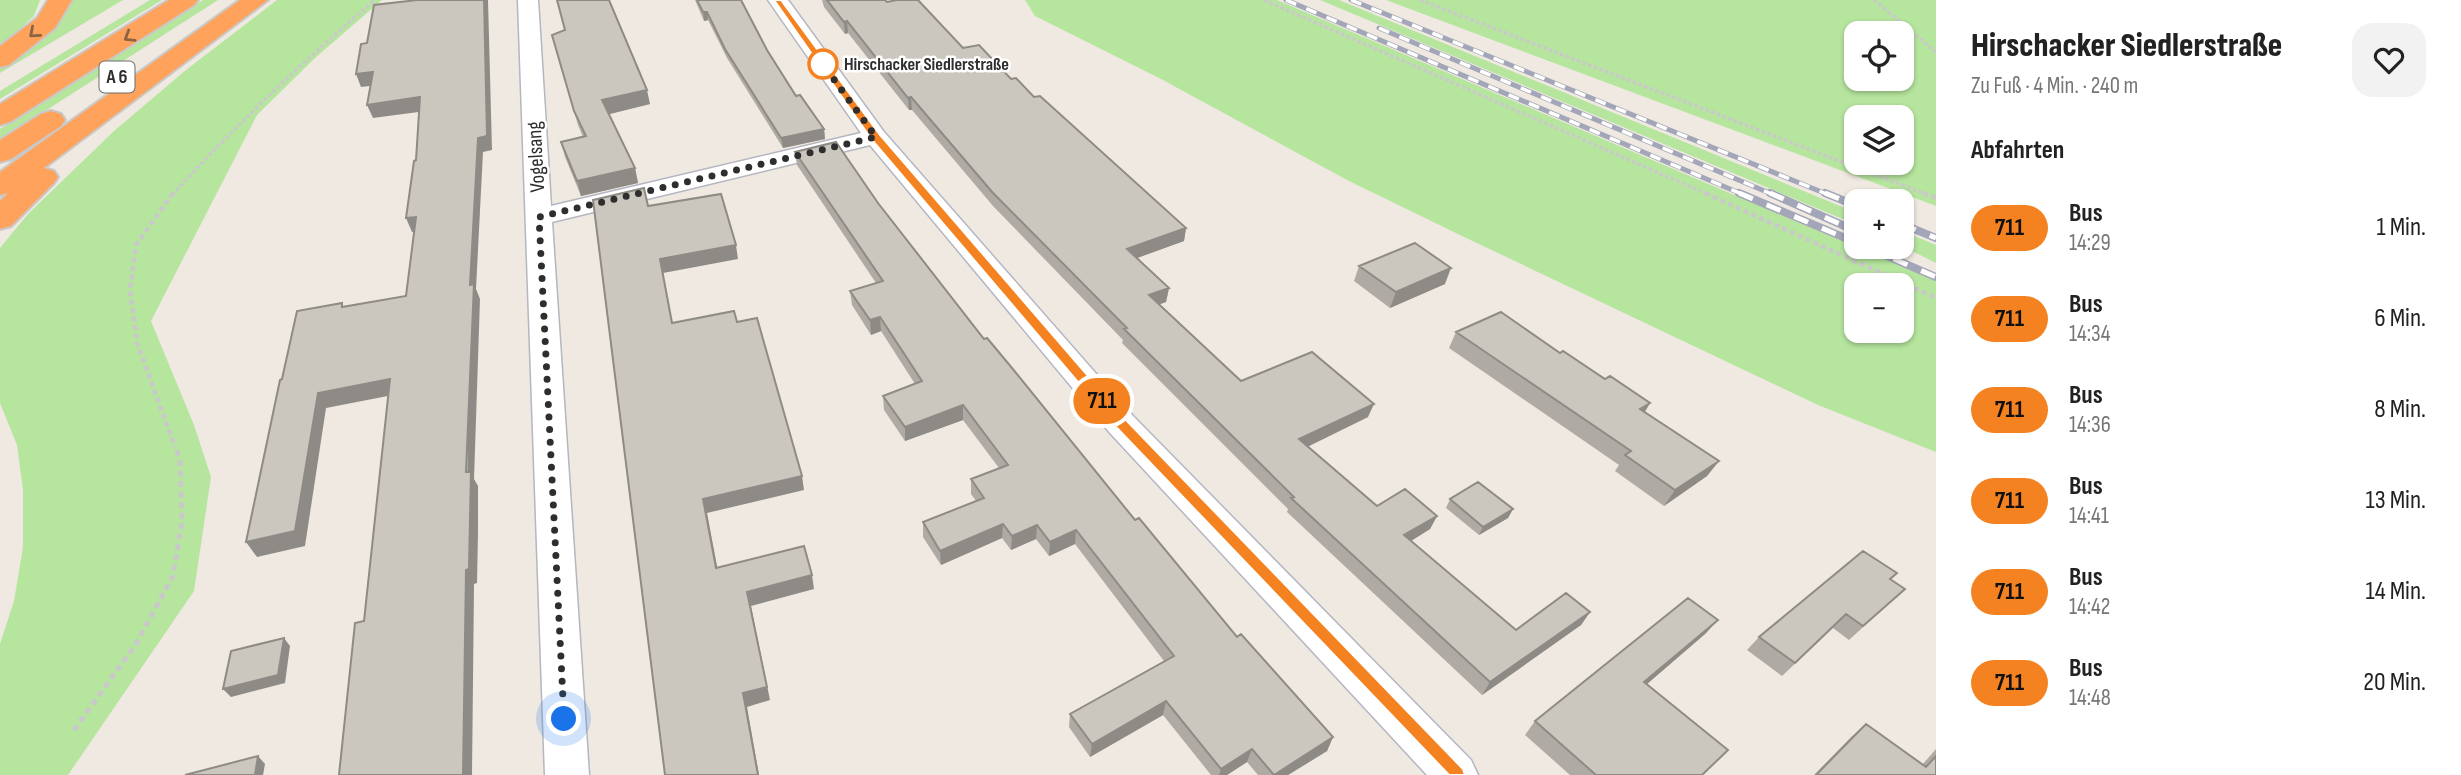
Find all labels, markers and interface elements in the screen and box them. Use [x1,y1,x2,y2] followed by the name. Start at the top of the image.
[1844,21,1914,343] map controls
[1844,21,1914,91] button: locate
[2352,23,2426,97] button: heart
[29,25,42,37] one-way arrow
[1971,26,2282,66] text: Hirschacker Siedlerstraße
[123,28,136,41] one-way arrow
[808,49,838,79] marker: Hirschacker Siedlerstraße
[844,54,1009,75] place label: Hirschacker Siedlerstraße
[100,61,134,92] road number: A 6
[1971,72,2138,100] text: Zu Fuß · 4 Min. · 240 m
[1844,105,1914,175] button: layers
[522,121,550,193] street label: Vogelsang
[1971,135,2064,166] text: Abfahrten
[1844,189,1914,259] button: +
[2069,198,2103,229] text: Bus
[2376,212,2426,243] text: 1 Min.
[1995,213,2024,242] text: 711
[2069,229,2111,257] text: 14:29
[1844,273,1914,343] button: −
[2069,289,2103,320] text: Bus
[2374,303,2426,334] text: 6 Min.
[1995,304,2024,333] text: 711
[2069,320,2110,348] text: 14:34
[1062,378,1142,424] line badge: 711
[2069,380,2103,411] text: Bus
[1087,386,1117,415] text: 711
[2374,394,2426,425] text: 8 Min.
[1995,395,2024,424] text: 711
[2069,411,2111,439] text: 14:36
[2069,471,2103,502] text: Bus
[2366,485,2426,516] text: 13 Min.
[1995,486,2024,515] text: 711
[2069,502,2109,530] text: 14:41
[2069,562,2103,593] text: Bus
[2366,576,2426,607] text: 14 Min.
[1995,577,2024,606] text: 711
[2069,593,2110,621] text: 14:42
[2069,653,2103,684] text: Bus
[2363,667,2426,698] text: 20 Min.
[1995,668,2024,697] text: 711
[2069,684,2111,712] text: 14:48
[546,701,581,736] your location

